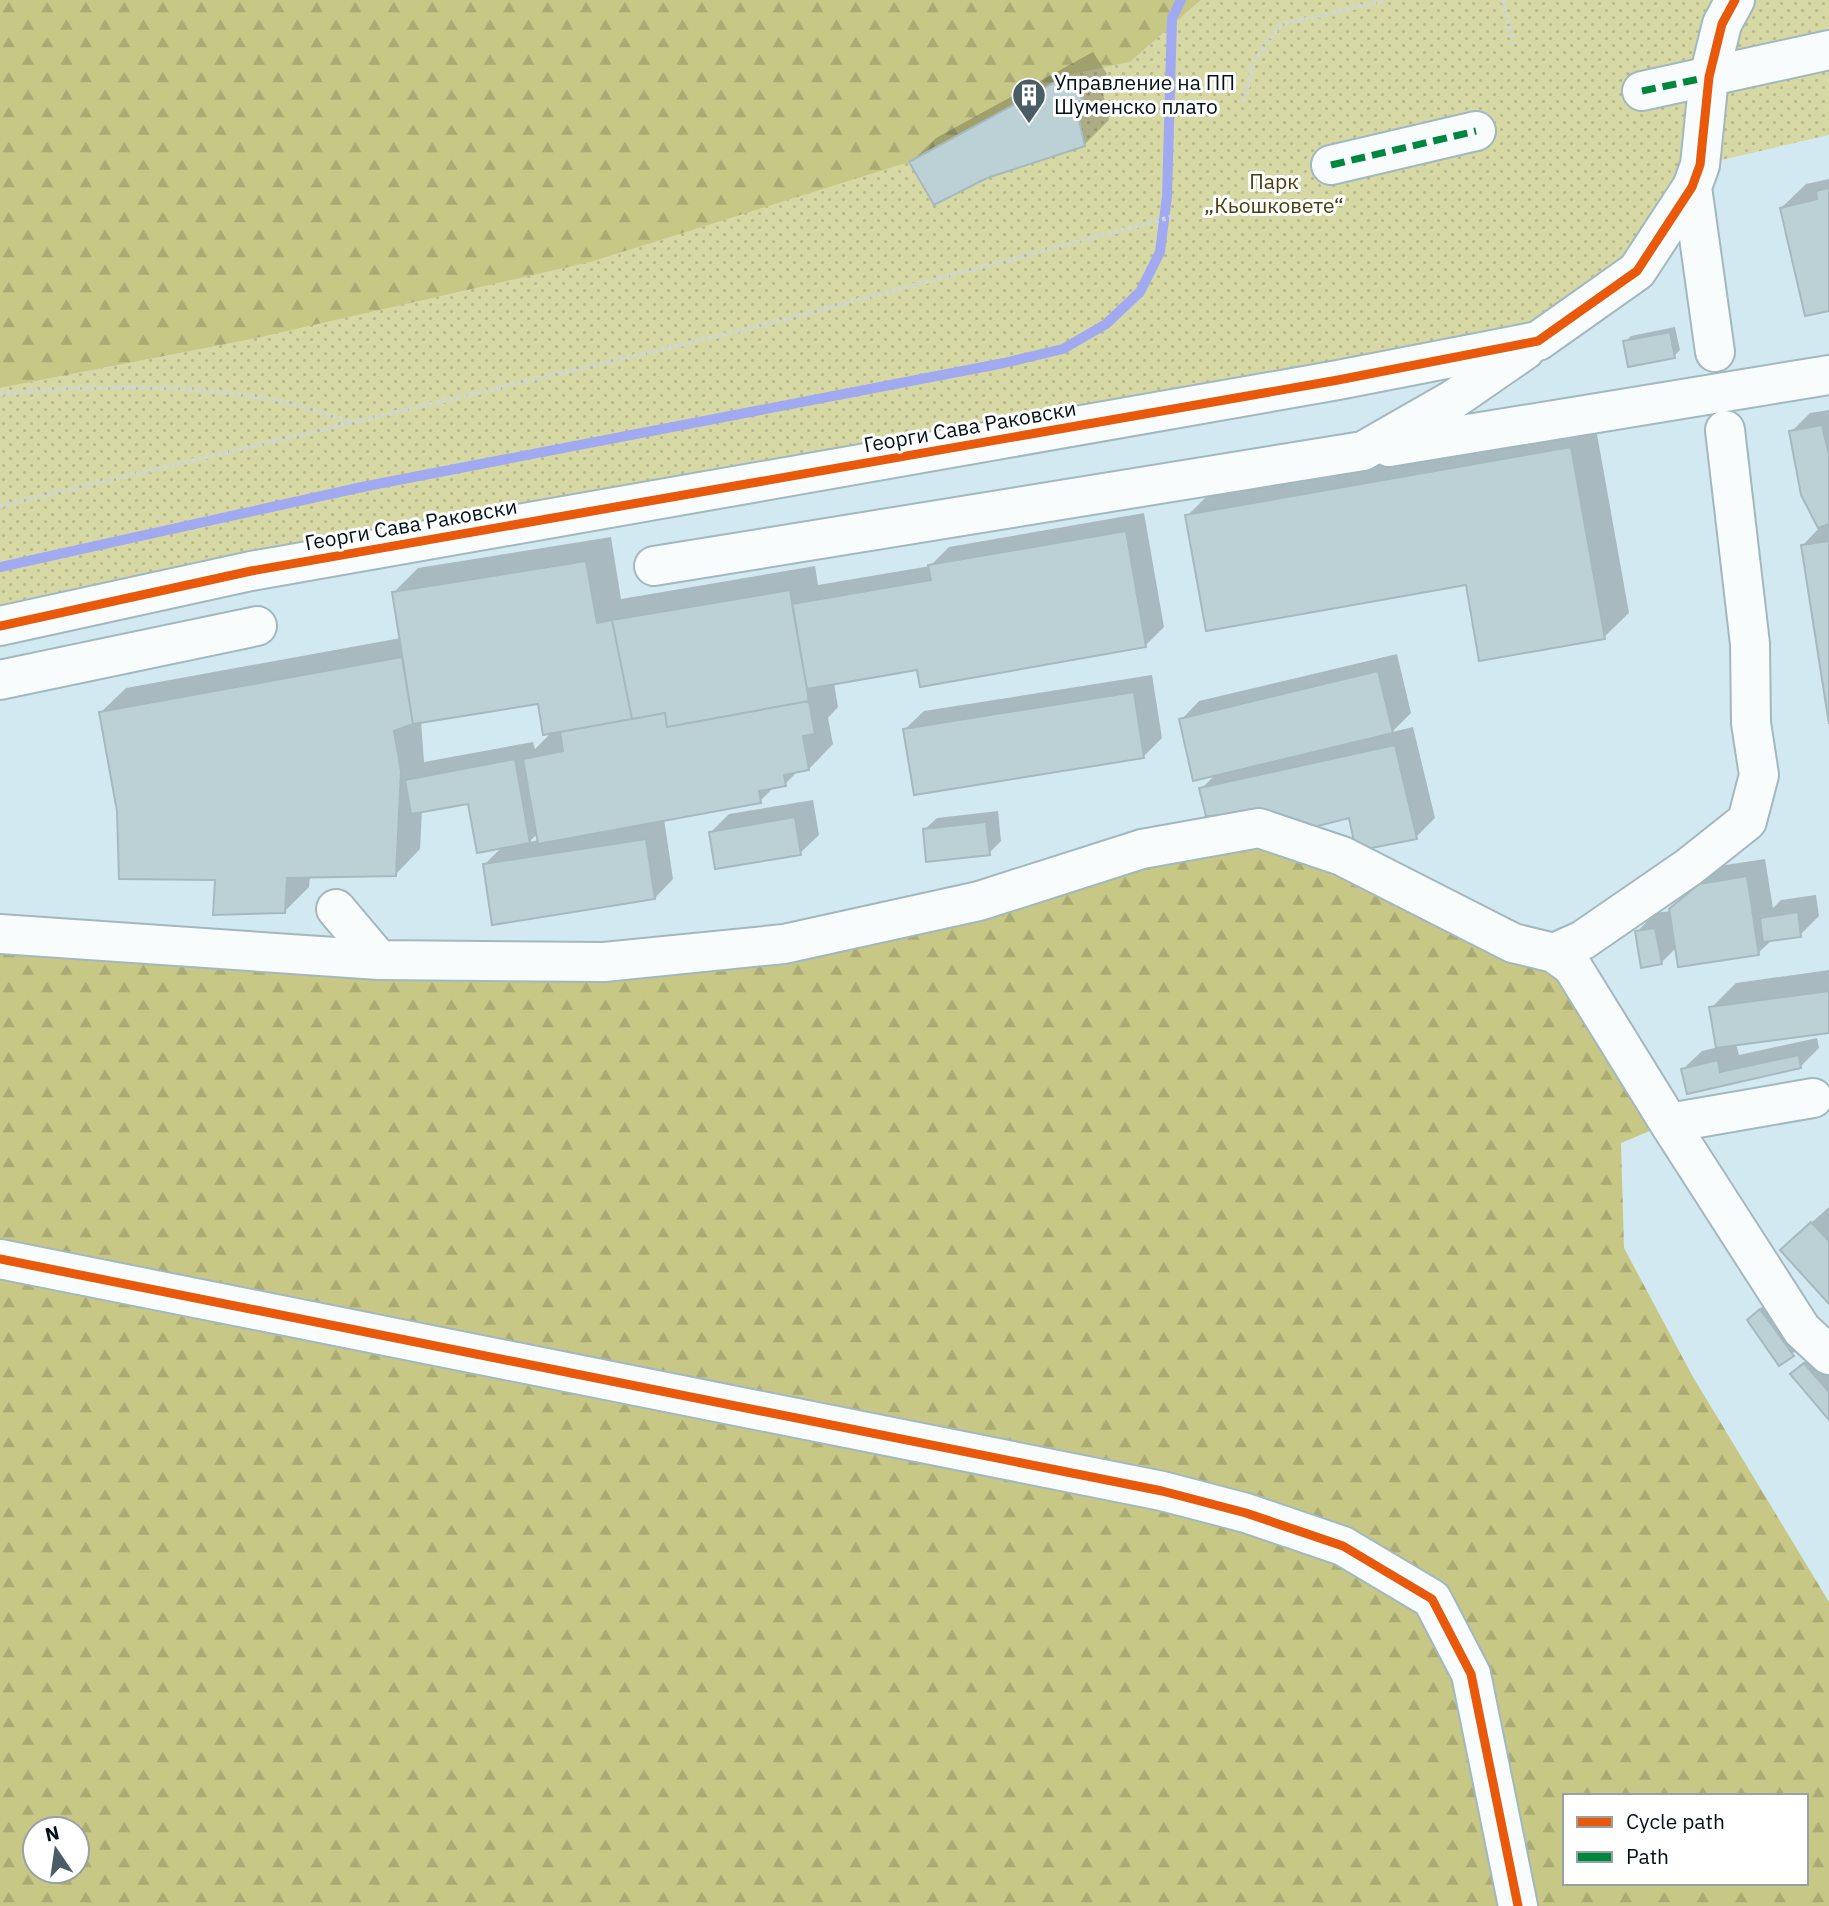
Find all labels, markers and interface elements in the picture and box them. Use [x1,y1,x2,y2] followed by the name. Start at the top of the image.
[1054,68,1235,120] place label: Управление на ПП Шуменско плато
[1010,76,1048,125] building icon: Управление на ПП Шуменско плато
[1204,167,1344,219] park label: Парк „Кьошковете“
[861,394,1078,458] street label: Георги Сава Раковски
[302,492,519,556] street label: Георги Сава Раковски
[1563,1794,1808,1885] legend
[1626,1807,1725,1835] text: Cycle path
[21,1815,91,1885] north arrow
[43,1820,62,1847] text: N
[1626,1842,1669,1870] text: Path

